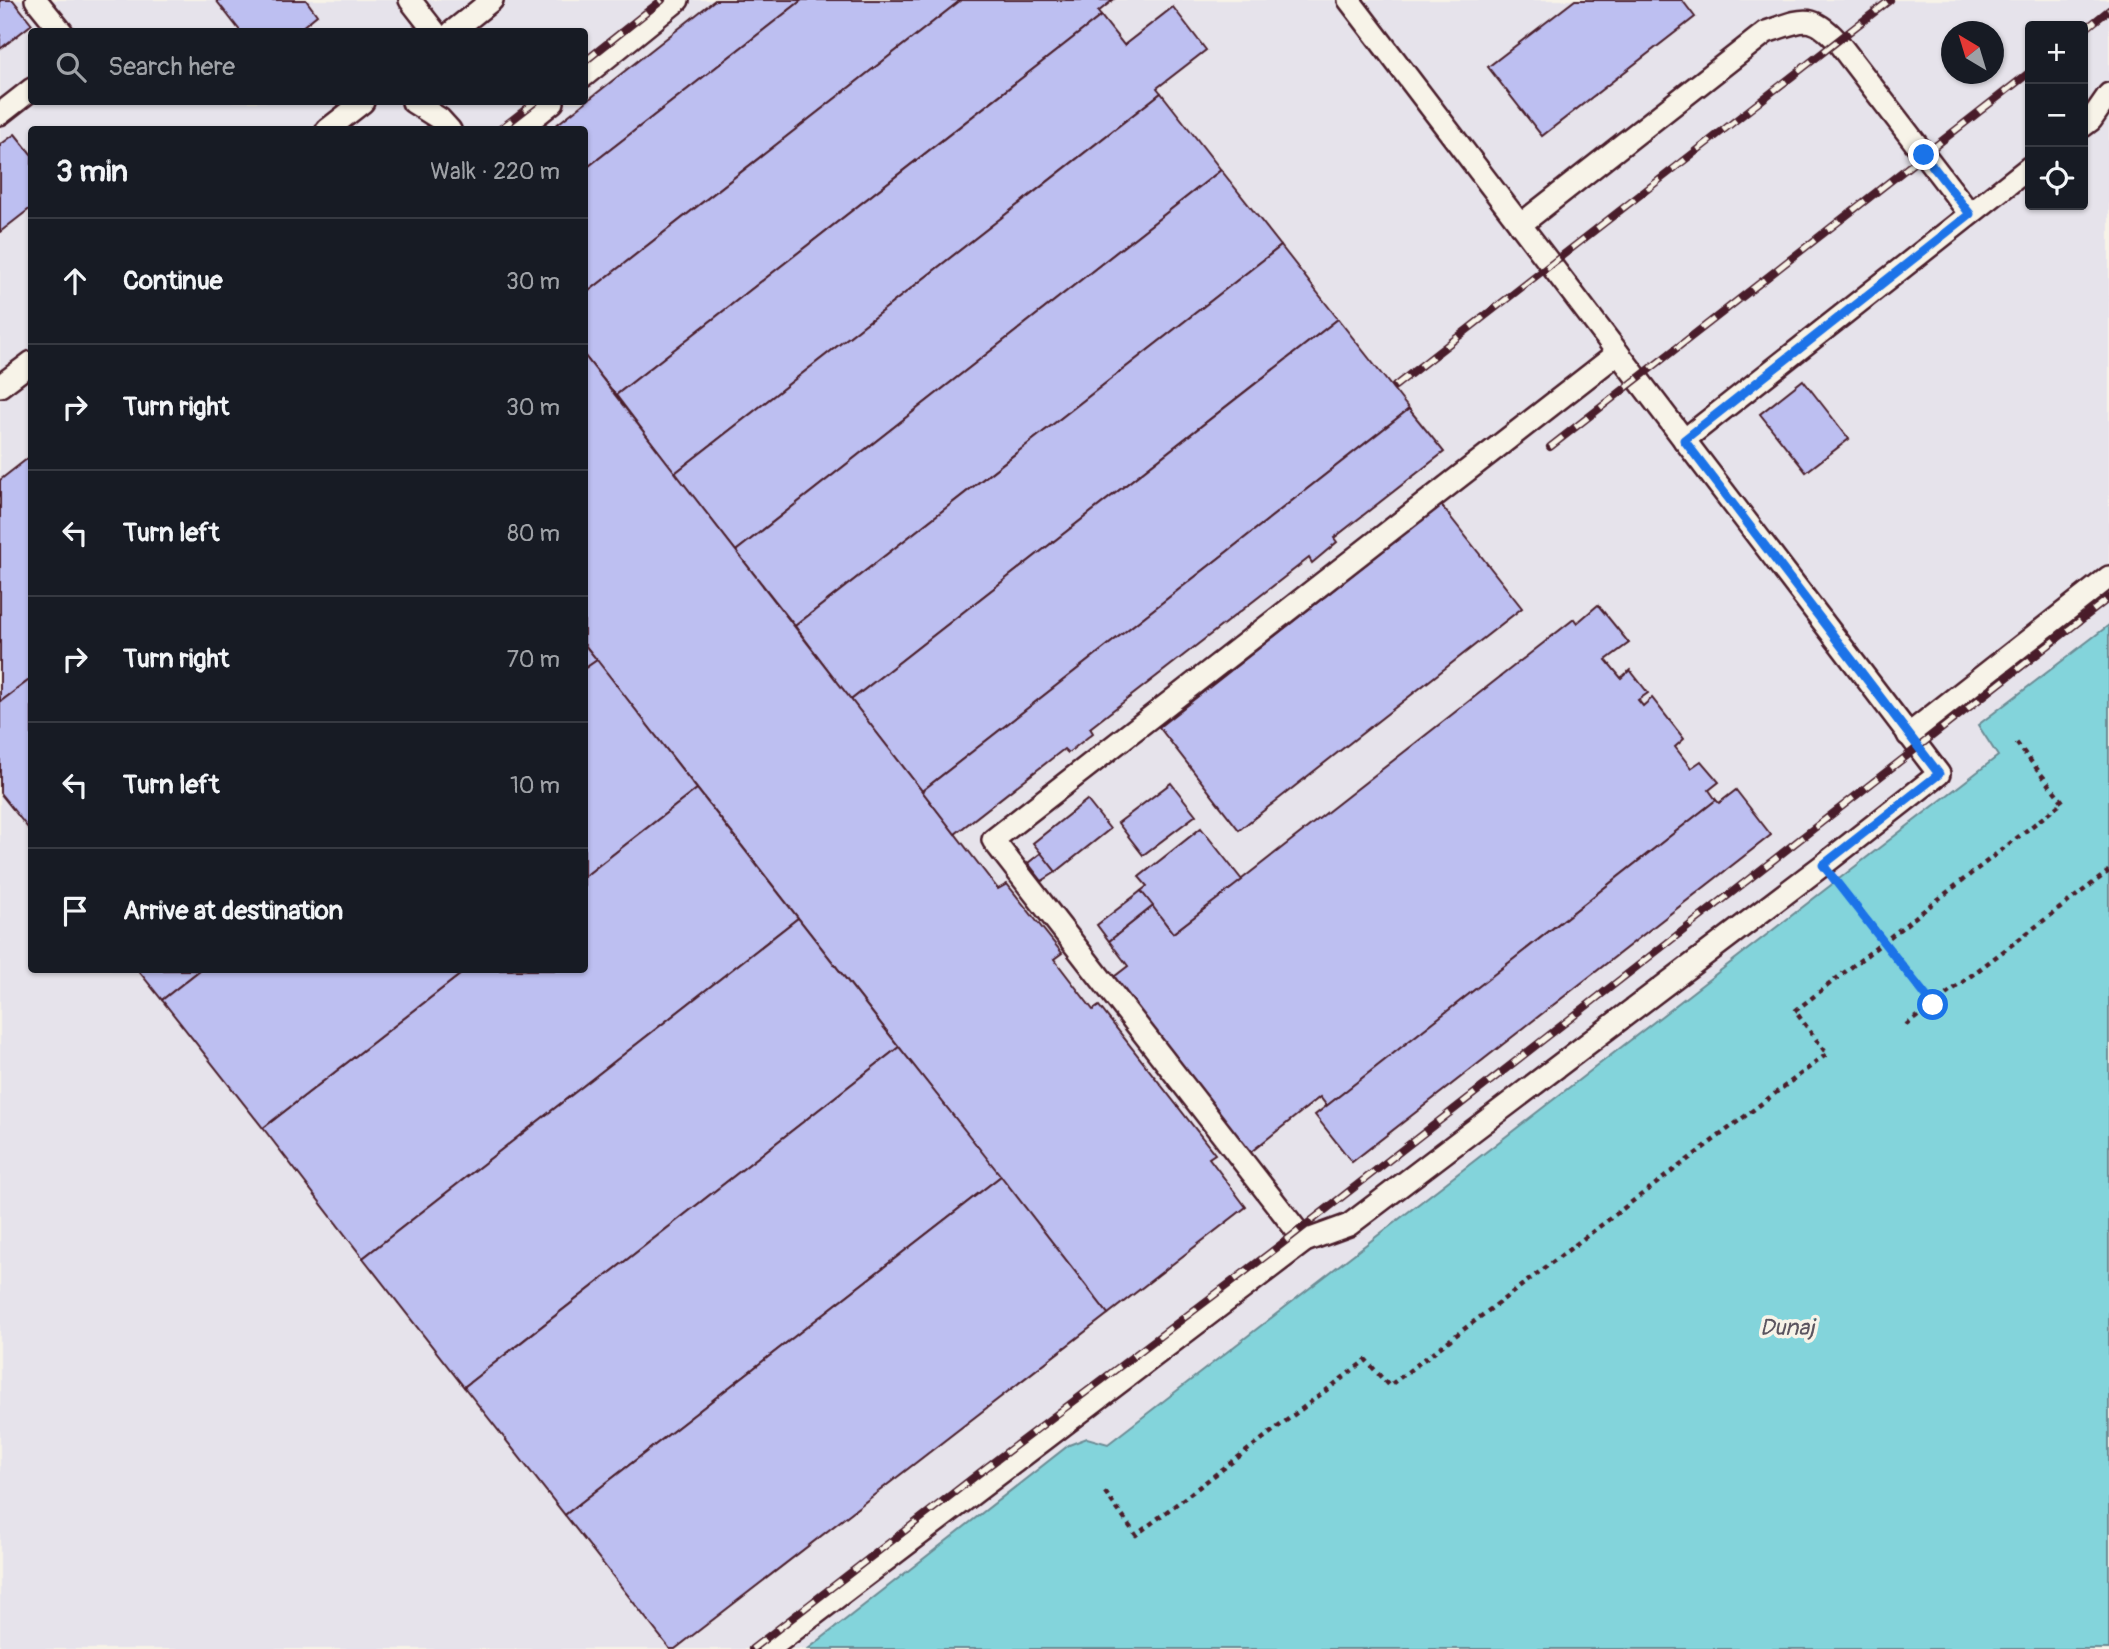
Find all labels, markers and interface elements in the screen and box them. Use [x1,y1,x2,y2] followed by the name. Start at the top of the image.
[1941,21,2004,84] north arrow
[2025,21,2088,210] map controls
[2025,21,2088,84] button: +
[28,28,588,105] search box
[52,48,90,86] icon: search
[108,51,235,83] text: Search here
[2025,84,2088,147] button: −
[1908,139,1939,170] route end
[2025,147,2088,210] button: locate
[56,153,128,190] text: 3 min
[430,157,560,186] text: Walk · 220 m
[56,262,94,300] icon: ahead
[123,265,223,297] text: Continue
[506,267,560,296] text: 30 m
[56,388,94,426] icon: right
[123,391,229,423] text: Turn right
[506,393,560,422] text: 30 m
[56,514,94,552] icon: left
[123,517,219,549] text: Turn left
[507,519,560,548] text: 80 m
[56,640,94,678] icon: right
[123,643,229,675] text: Turn right
[507,645,560,674] text: 70 m
[56,766,94,804] icon: left
[123,769,219,801] text: Turn left
[510,771,560,800] text: 10 m
[56,892,94,930] icon: arrive
[123,895,343,927] text: Arrive at destination
[1917,989,1948,1020] route start
[1760,1313,1817,1342] water label: Dunaj

